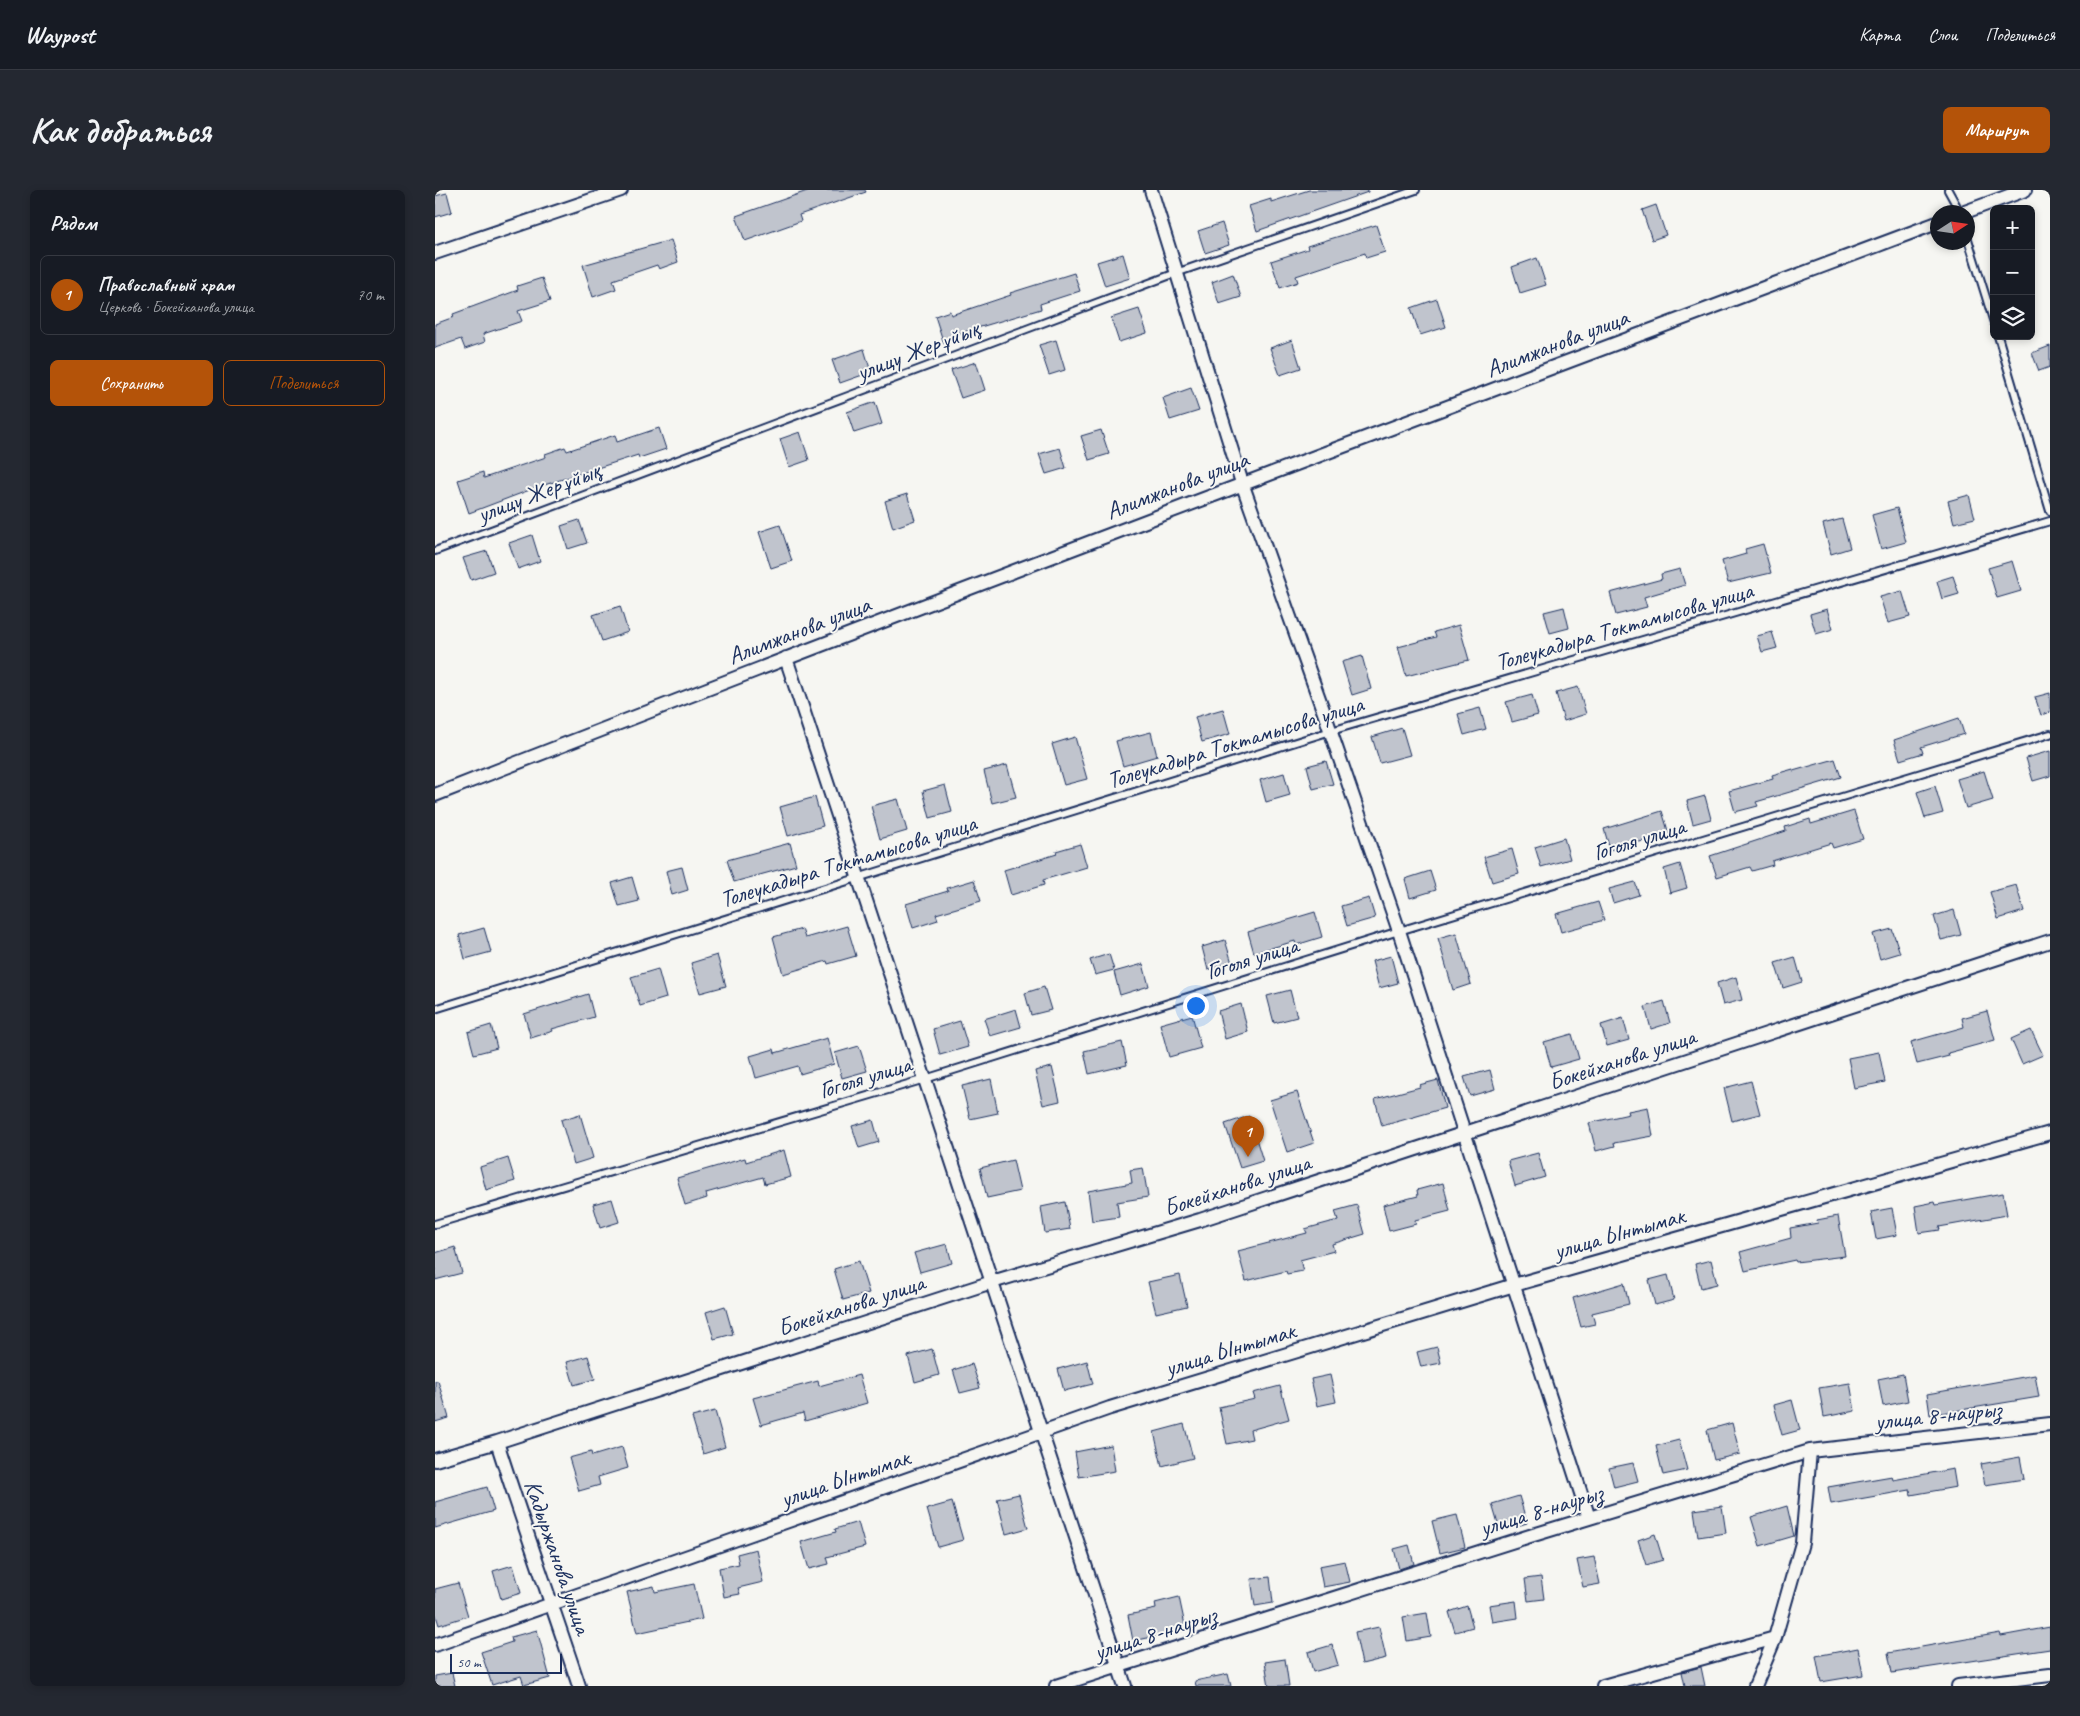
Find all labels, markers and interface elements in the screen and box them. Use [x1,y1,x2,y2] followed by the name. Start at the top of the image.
[25,20,95,50] text: Waypost
[1859,24,1900,46] text: Карта
[1928,24,1957,46] text: Слои
[1985,24,2055,46] text: Поделиться
[1943,107,2050,153] button: Маршрут
[30,108,211,153] text: Как добраться
[1930,205,1975,250] north arrow
[1990,205,2035,340] map controls
[1990,205,2035,250] button: +
[50,210,97,236] text: Рядом
[1990,250,2035,295] button: −
[98,273,234,297] text: Православный храм
[63,285,71,305] text: 1
[357,285,384,305] text: 70 m
[1990,295,2035,340] button: layers
[98,297,254,317] text: Церковь · Бокейханова улица
[1481,302,1634,384] street label: Алимжанова улица
[850,312,985,388] street label: улицу Жерұйық
[50,360,213,406] button: Сохранить
[223,360,385,406] button: Поделиться
[1101,444,1254,526] street label: Алимжанова улица
[471,454,606,530] street label: улицу Жерұйық
[1492,574,1757,677] street label: Толеукадыра Токтамысова улица
[723,589,876,671] street label: Алимжанова улица
[1103,688,1368,795] street label: Толеукадыра Токтамысова улица
[716,807,981,914] street label: Толеукадыра Токтамысова улица
[1589,810,1691,867] street label: Гоголя улица
[1202,929,1304,986] street label: Гоголя улица
[1183,993,1209,1019] your location
[1545,1020,1701,1097] street label: Бокейханова улица
[815,1048,917,1105] street label: Гоголя улица
[1232,1116,1264,1157] pin: 1
[1160,1146,1316,1223] street label: Бокейханова улица
[1548,1199,1690,1266] street label: улица Ынтымак
[774,1266,930,1343] street label: Бокейханова улица
[1159,1314,1301,1384] street label: улица Ынтымак
[1871,1393,2005,1438] street label: улица 8-наурыз
[775,1441,916,1515] street label: улица Ынтымак
[518,1476,599,1640] street label: Кадыржанова улица
[1474,1476,1609,1544] street label: улица 8-наурыз
[1088,1598,1223,1668] street label: улица 8-наурыз
[450,1651,563,1674] scale bar
[457,1654,481,1671] text: 50 m

